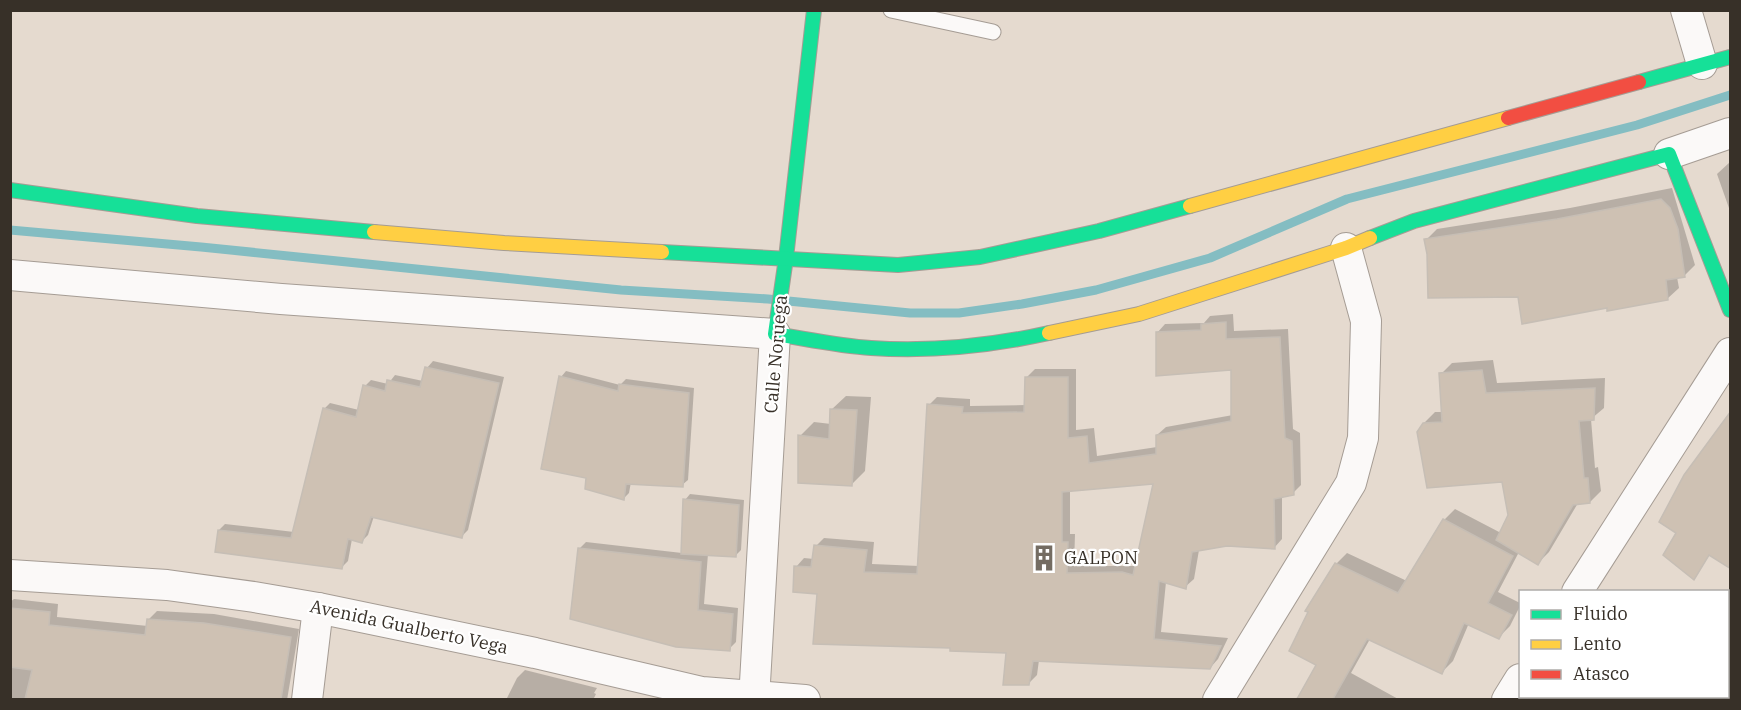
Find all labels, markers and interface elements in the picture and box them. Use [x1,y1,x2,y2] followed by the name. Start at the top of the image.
[759,294,792,414] street label: Calle Noruega
[1029,543,1059,573] building icon: GALPON
[1064,546,1138,569] place label: GALPON
[1519,590,1729,698] legend
[308,594,510,659] street label: Avenida Gualberto Vega
[1573,602,1628,625] text: Fluido
[1573,632,1621,655] text: Lento
[1573,662,1629,685] text: Atasco

